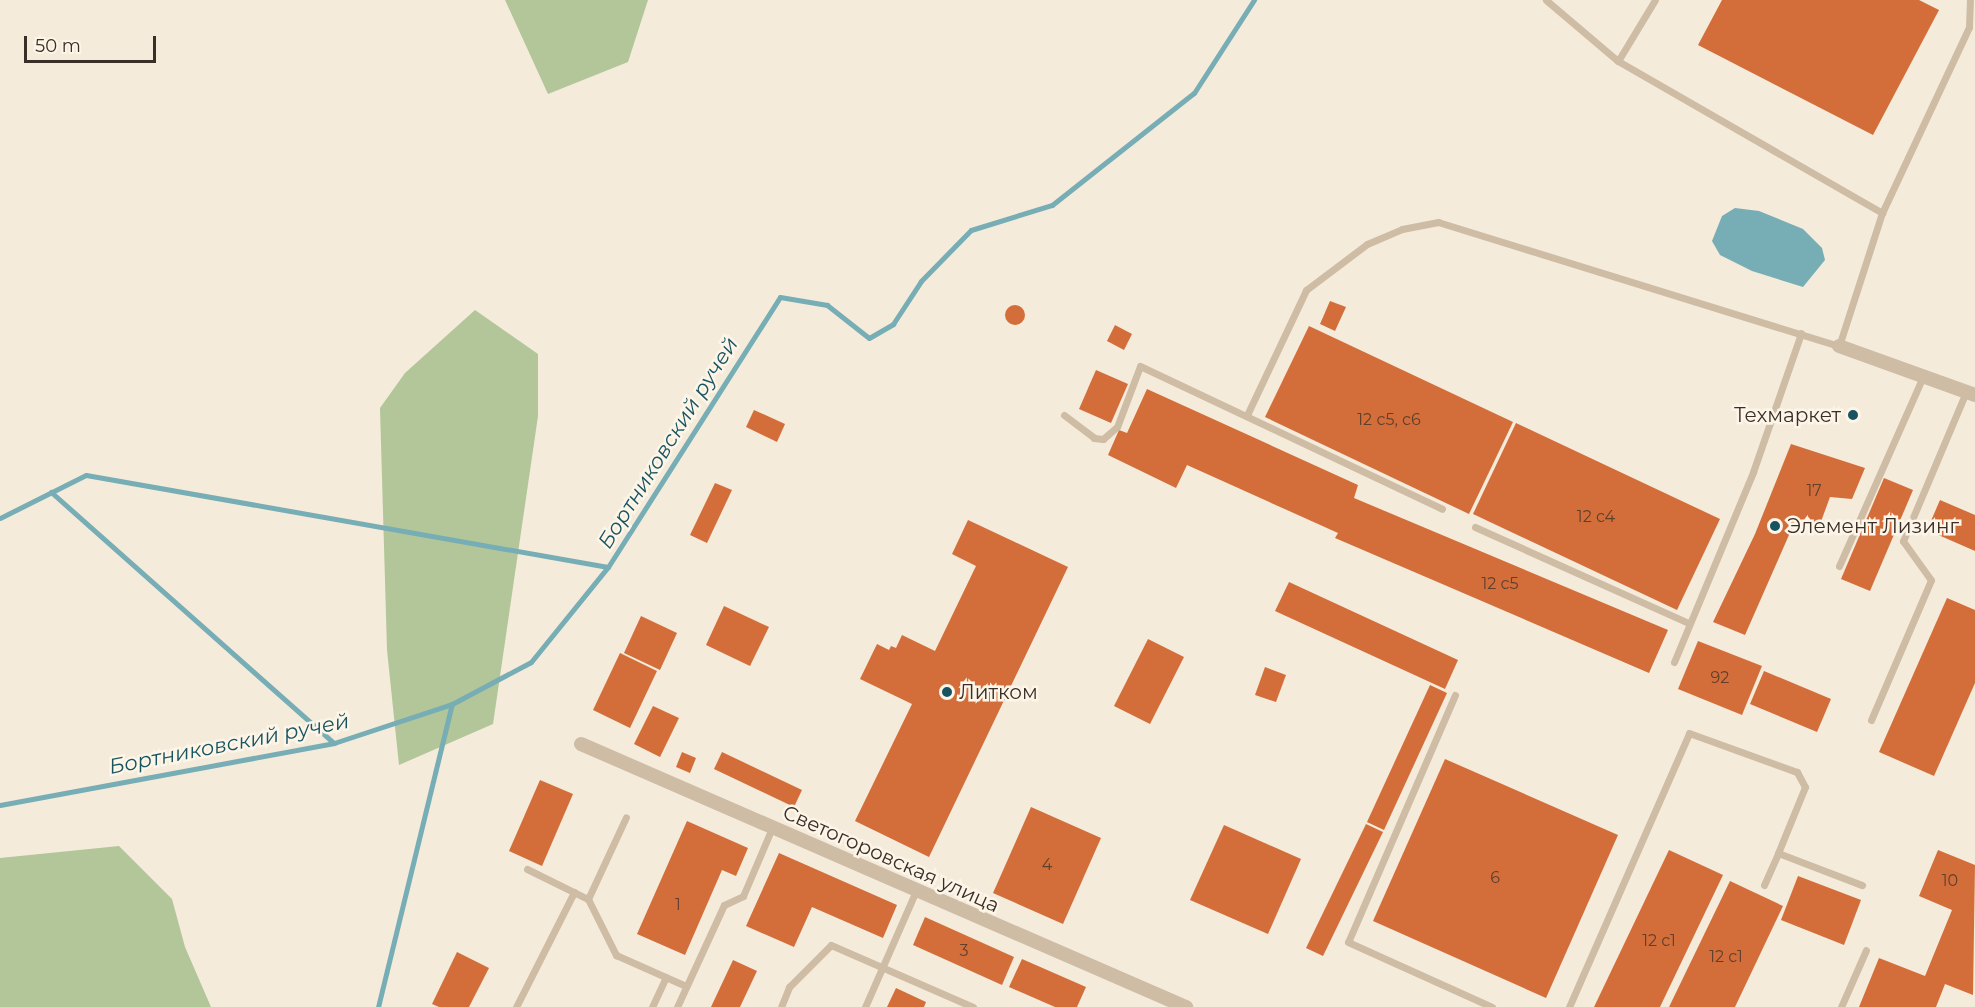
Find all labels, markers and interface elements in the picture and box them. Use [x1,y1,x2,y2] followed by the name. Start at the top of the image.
[27,24,159,62] scale bar
[35,35,81,57] text: 50 m
[593,333,743,553] water label: Бортниковский ручей
[1734,403,1841,427] place label: Техмаркет
[1846,408,1860,422] marker: Техмаркет
[1357,410,1421,430] house number: 12 с5, с6
[1806,481,1822,501] house number: 17
[1577,507,1615,527] house number: 12 с4
[1787,514,1959,538] place label: Элемент Лизинг
[1768,519,1782,533] marker: Элемент Лизинг
[1481,574,1519,594] house number: 12 с5
[1711,668,1729,688] house number: 92
[959,680,1038,704] place label: Литком
[940,685,954,699] marker: Литком
[107,708,351,780] water label: Бортниковский ручей
[779,800,1003,918] street label: Светогоровская улица
[1042,855,1052,875] house number: 4
[1490,868,1500,888] house number: 6
[1942,871,1958,891] house number: 10
[675,895,681,915] house number: 1
[1642,931,1676,951] house number: 12 с1
[959,941,969,961] house number: 3
[1709,947,1743,967] house number: 12 с1

